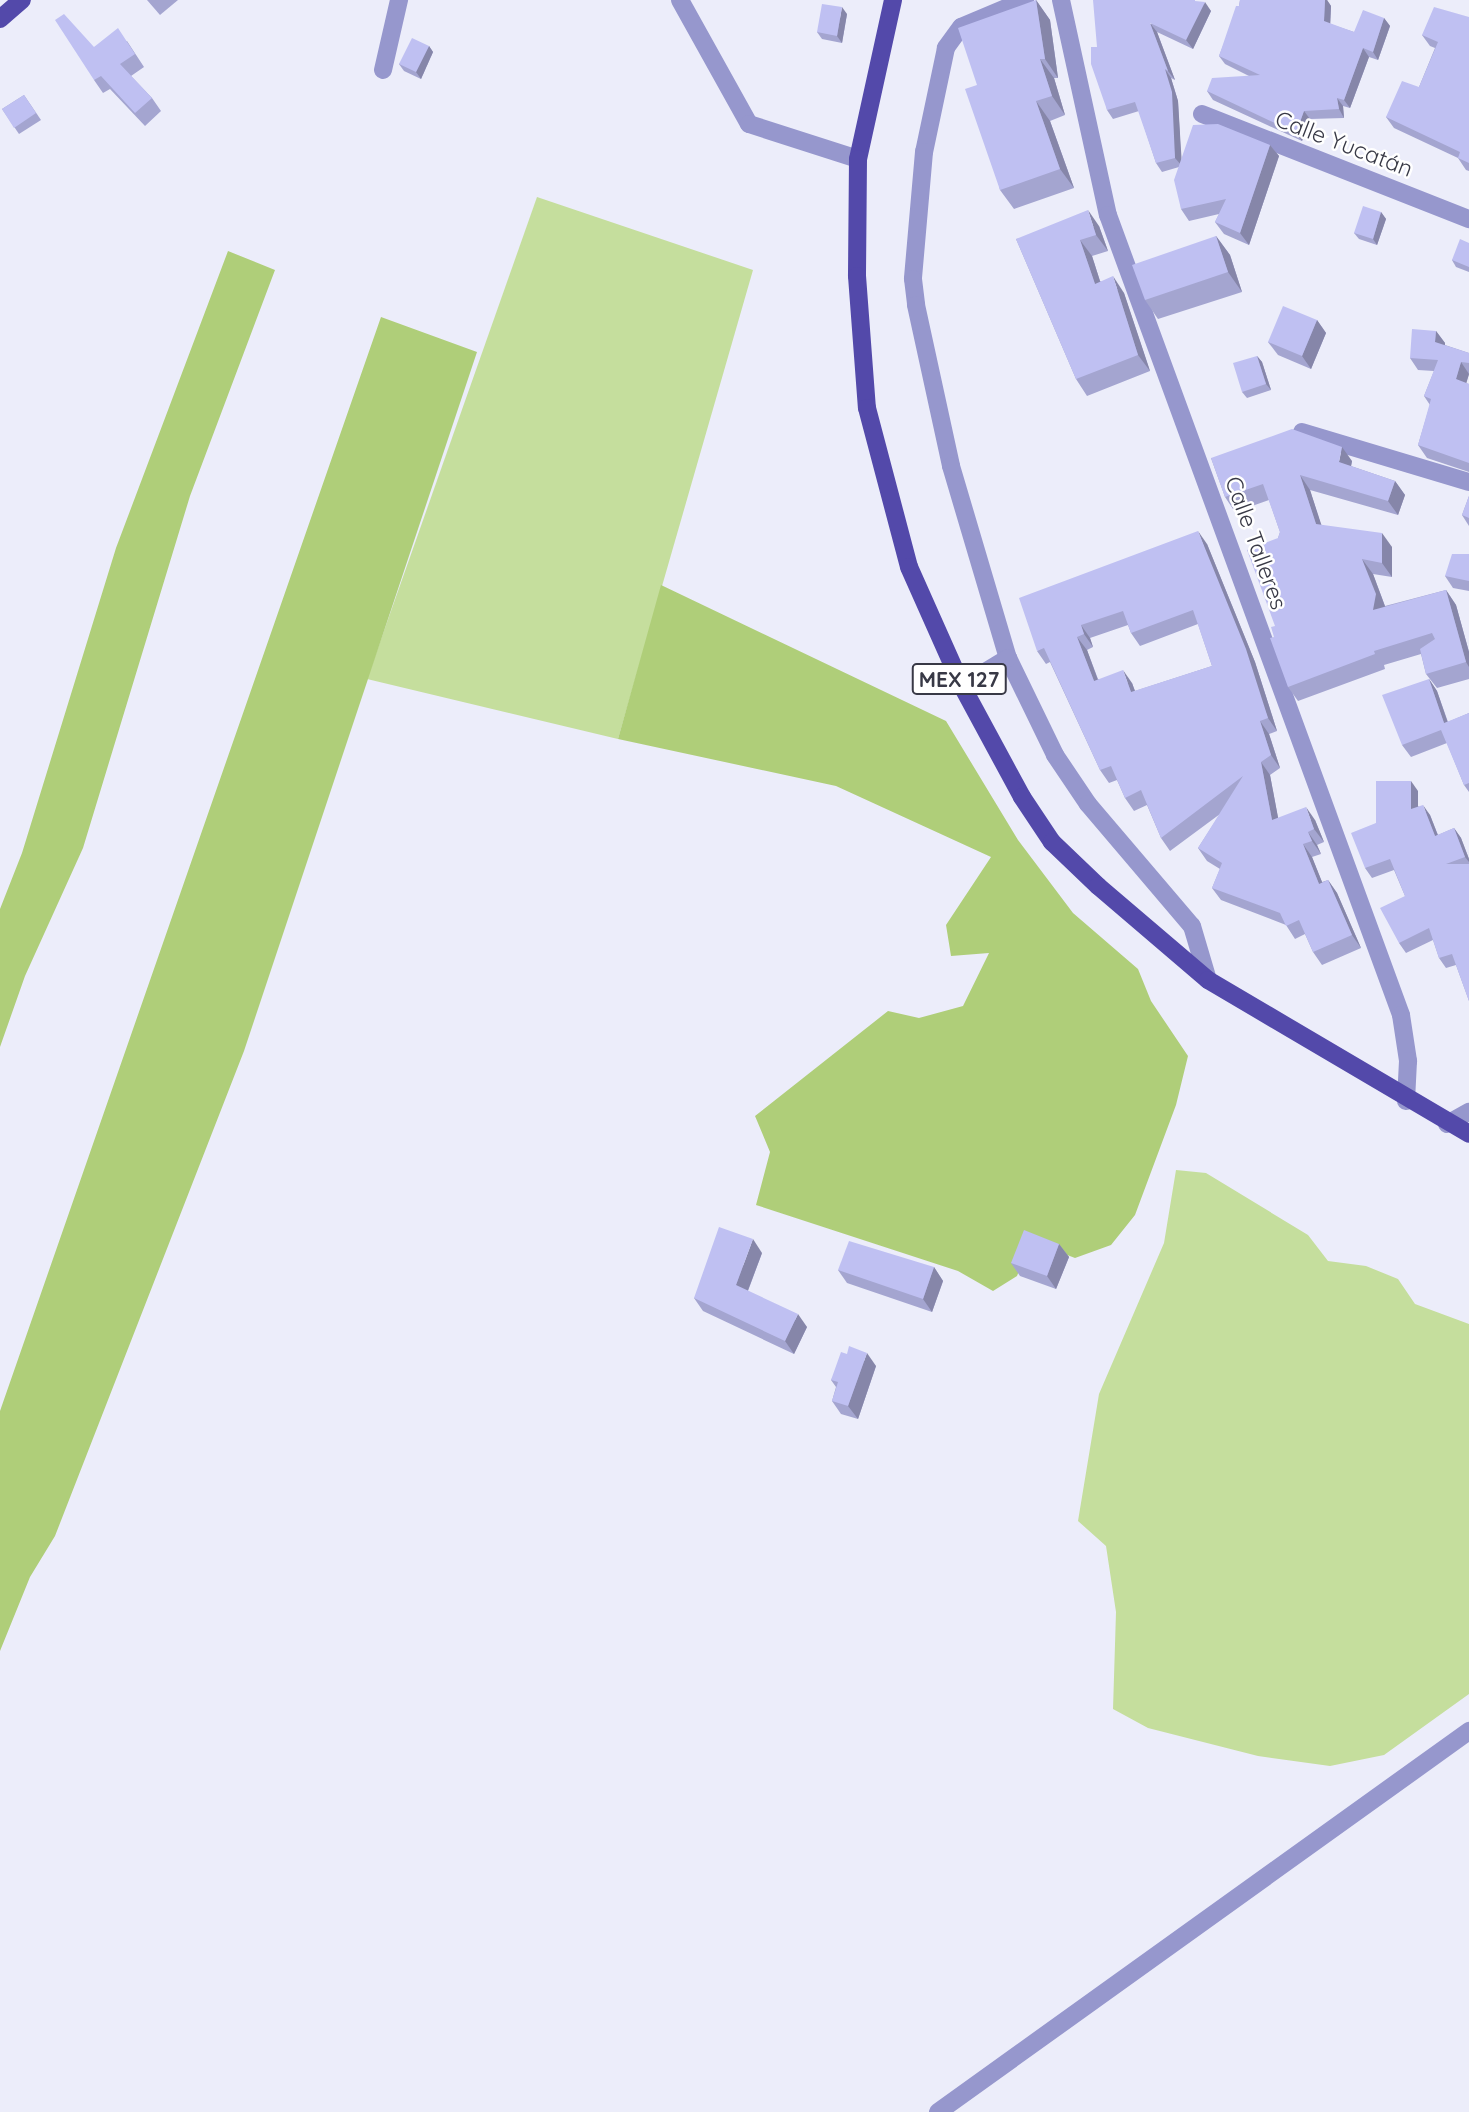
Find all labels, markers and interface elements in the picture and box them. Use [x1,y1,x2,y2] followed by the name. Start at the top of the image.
[1271,105,1417,183] street label: Calle Yucatán
[1219,473,1293,613] street label: Calle Talleres
[912,662,1006,696] road number: MEX 127

